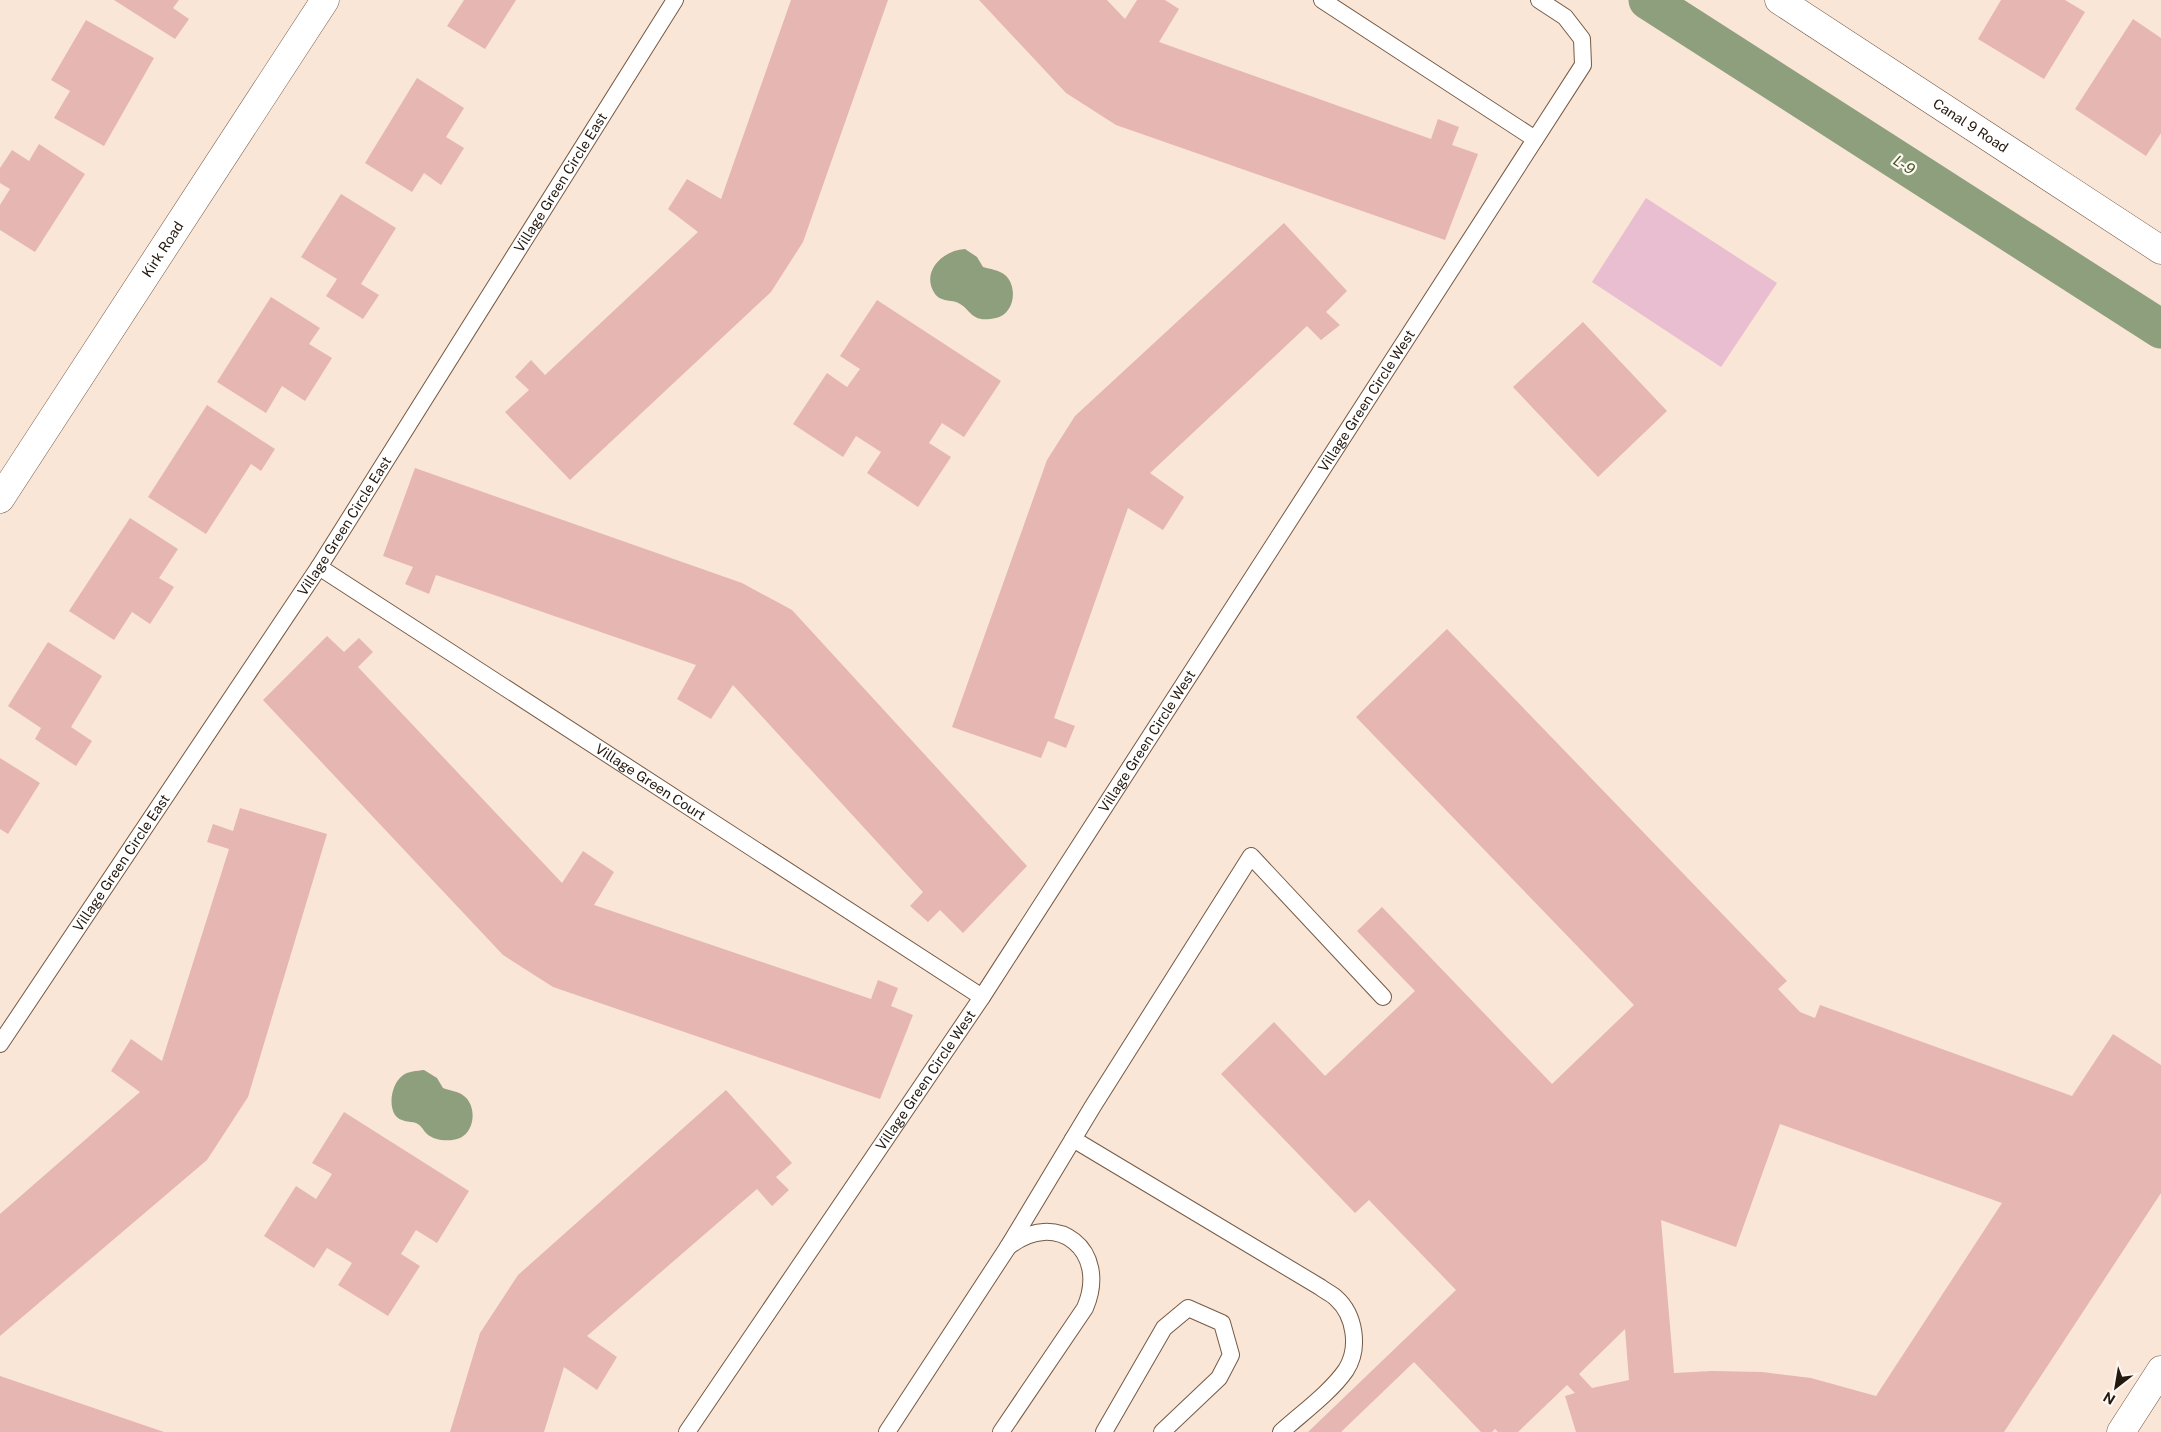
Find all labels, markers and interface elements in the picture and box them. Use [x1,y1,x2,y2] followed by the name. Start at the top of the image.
[1930,95,2011,156] street label: Canal 9 Road
[511,110,610,255] street label: Village Green Circle East
[1890,151,1918,178] water label: L-9
[139,218,187,280] street label: Kirk Road
[1315,327,1418,475] street label: Village Green Circle West
[294,454,394,599] street label: Village Green Circle East
[1095,667,1199,815] street label: Village Green Circle West
[592,740,709,824] street label: Village Green Court
[70,791,173,934] street label: Village Green Circle East
[872,1007,979,1153] street label: Village Green Circle West
[2091,1362,2141,1412] north arrow
[2100,1388,2118,1408] text: N

